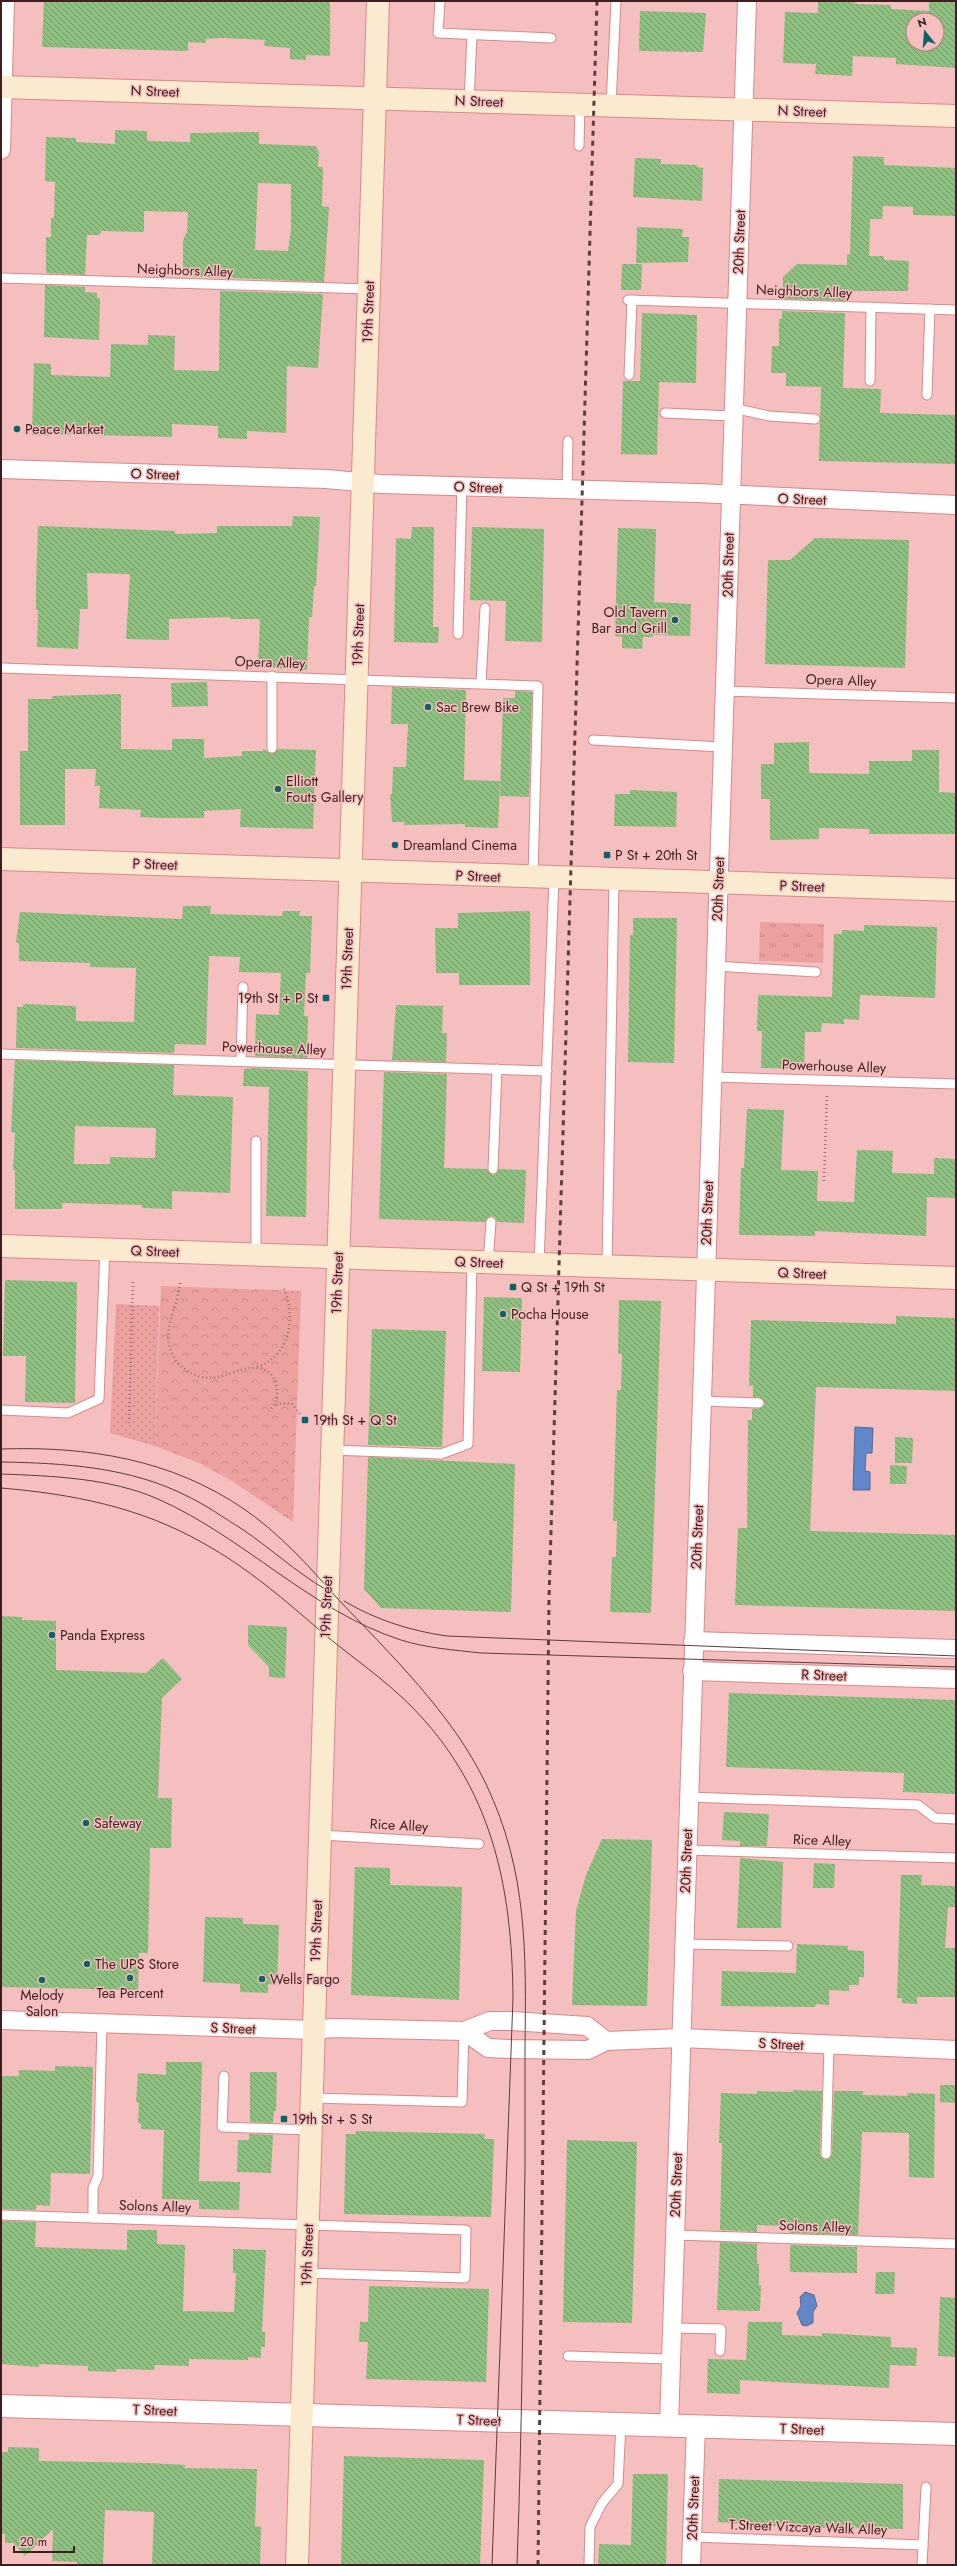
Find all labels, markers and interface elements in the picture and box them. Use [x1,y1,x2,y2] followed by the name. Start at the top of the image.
[905,12,945,52] north arrow
[916,14,929,31] text: N
[130,80,180,102] street label: N Street
[454,90,504,112] street label: N Street
[777,100,827,122] street label: N Street
[728,209,750,275] street label: 20th Street
[137,258,234,282] street label: Neighbors Alley
[756,279,853,303] street label: Neighbors Alley
[357,280,379,344] street label: 19th Street
[25,419,104,439] place label: Peace Market
[12,424,22,434] marker: Peace Market
[130,463,180,485] street label: O Street
[453,476,503,498] street label: O Street
[777,488,827,510] street label: O Street
[717,532,739,598] street label: 20th Street
[591,602,667,638] place label: Old Tavern Bar and Grill
[347,603,369,667] street label: 19th Street
[670,615,680,625] marker: Old Tavern Bar and Grill
[234,651,307,673] street label: Opera Alley
[805,669,878,691] street label: Opera Alley
[436,697,519,717] place label: Sac Brew Bike
[423,702,433,712] marker: Sac Brew Bike
[286,771,364,807] place label: Elliott Fouts Gallery
[273,784,283,794] marker: Elliott Fouts Gallery
[403,835,517,855] place label: Dreamland Cinema
[390,840,400,850] marker: Dreamland Cinema
[615,845,698,865] place label: P St + 20th St
[602,850,612,860] marker: P St + 20th St
[132,853,179,875] street label: P Street
[707,856,729,922] street label: 20th Street
[455,865,502,887] street label: P Street
[779,875,826,897] street label: P Street
[336,927,358,991] street label: 19th Street
[238,988,319,1008] place label: 19th St + P St
[321,993,331,1003] marker: 19th St + P St
[222,1036,327,1060] street label: Powerhouse Alley
[782,1054,887,1078] street label: Powerhouse Alley
[696,1180,718,1246] street label: 20th Street
[130,1240,180,1262] street label: Q Street
[326,1251,348,1315] street label: 19th Street
[454,1251,504,1273] street label: Q Street
[777,1262,827,1284] street label: Q Street
[521,1277,605,1297] place label: Q St + 19th St
[508,1282,518,1292] marker: Q St + 19th St
[511,1304,589,1324] place label: Pocha House
[498,1309,508,1319] marker: Pocha House
[313,1410,397,1430] place label: 19th St + Q St
[300,1415,310,1425] marker: 19th St + Q St
[686,1504,708,1570] street label: 20th Street
[315,1575,337,1639] street label: 19th Street
[60,1625,145,1645] place label: Panda Express
[47,1630,57,1640] marker: Panda Express
[801,1664,848,1686] street label: R Street
[94,1813,143,1833] place label: Safeway
[369,1813,430,1837] street label: Rice Alley
[81,1818,91,1828] marker: Safeway
[675,1828,697,1894] street label: 20th Street
[792,1829,852,1851] street label: Rice Alley
[305,1899,327,1963] street label: 19th Street
[95,1954,179,1974] place label: The UPS Store
[82,1959,92,1969] marker: The UPS Store
[270,1969,340,1989] place label: Wells Fargo
[125,1973,135,1983] marker: Tea Percent
[257,1974,267,1984] marker: Wells Fargo
[37,1975,47,1985] marker: Melody Salon
[97,1983,164,2003] place label: Tea Percent
[20,1985,65,2021] place label: Melody Salon
[210,2017,257,2039] street label: S Street
[758,2033,805,2055] street label: S Street
[292,2109,373,2129] place label: 19th St + S St
[279,2114,289,2124] marker: 19th St + S St
[665,2152,687,2218] street label: 20th Street
[119,2195,192,2217] street label: Solons Alley
[779,2215,852,2237] street label: Solons Alley
[296,2223,318,2287] street label: 19th Street
[133,2399,178,2421] street label: T Street
[457,2409,502,2431] street label: T Street
[780,2418,825,2440] street label: T Street
[682,2475,704,2541] street label: 20th Street
[729,2514,888,2540] street label: T.Street Vizcaya Walk Alley
[14,2528,74,2554] scale bar
[20,2533,47,2551] text: 20 m

